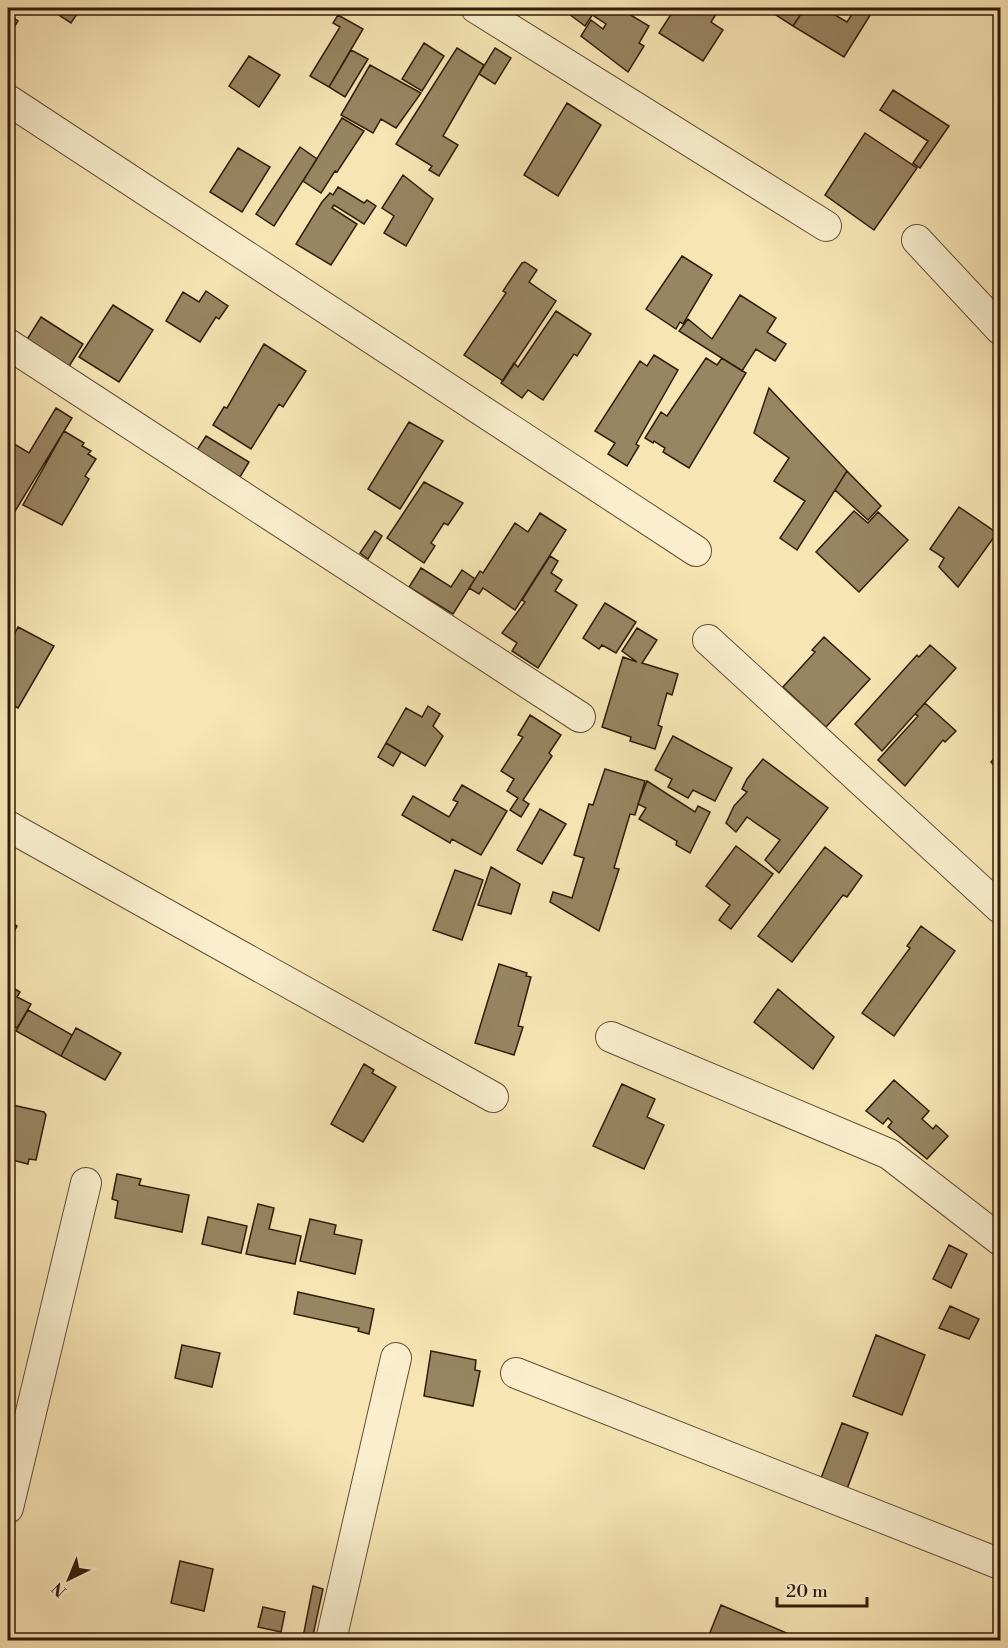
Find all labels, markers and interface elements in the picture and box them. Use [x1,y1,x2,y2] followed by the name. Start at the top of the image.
[39,1549,99,1609] north arrow
[777,1570,867,1608] scale bar
[48,1577,71,1601] text: N
[786,1580,828,1603] text: 20 m

